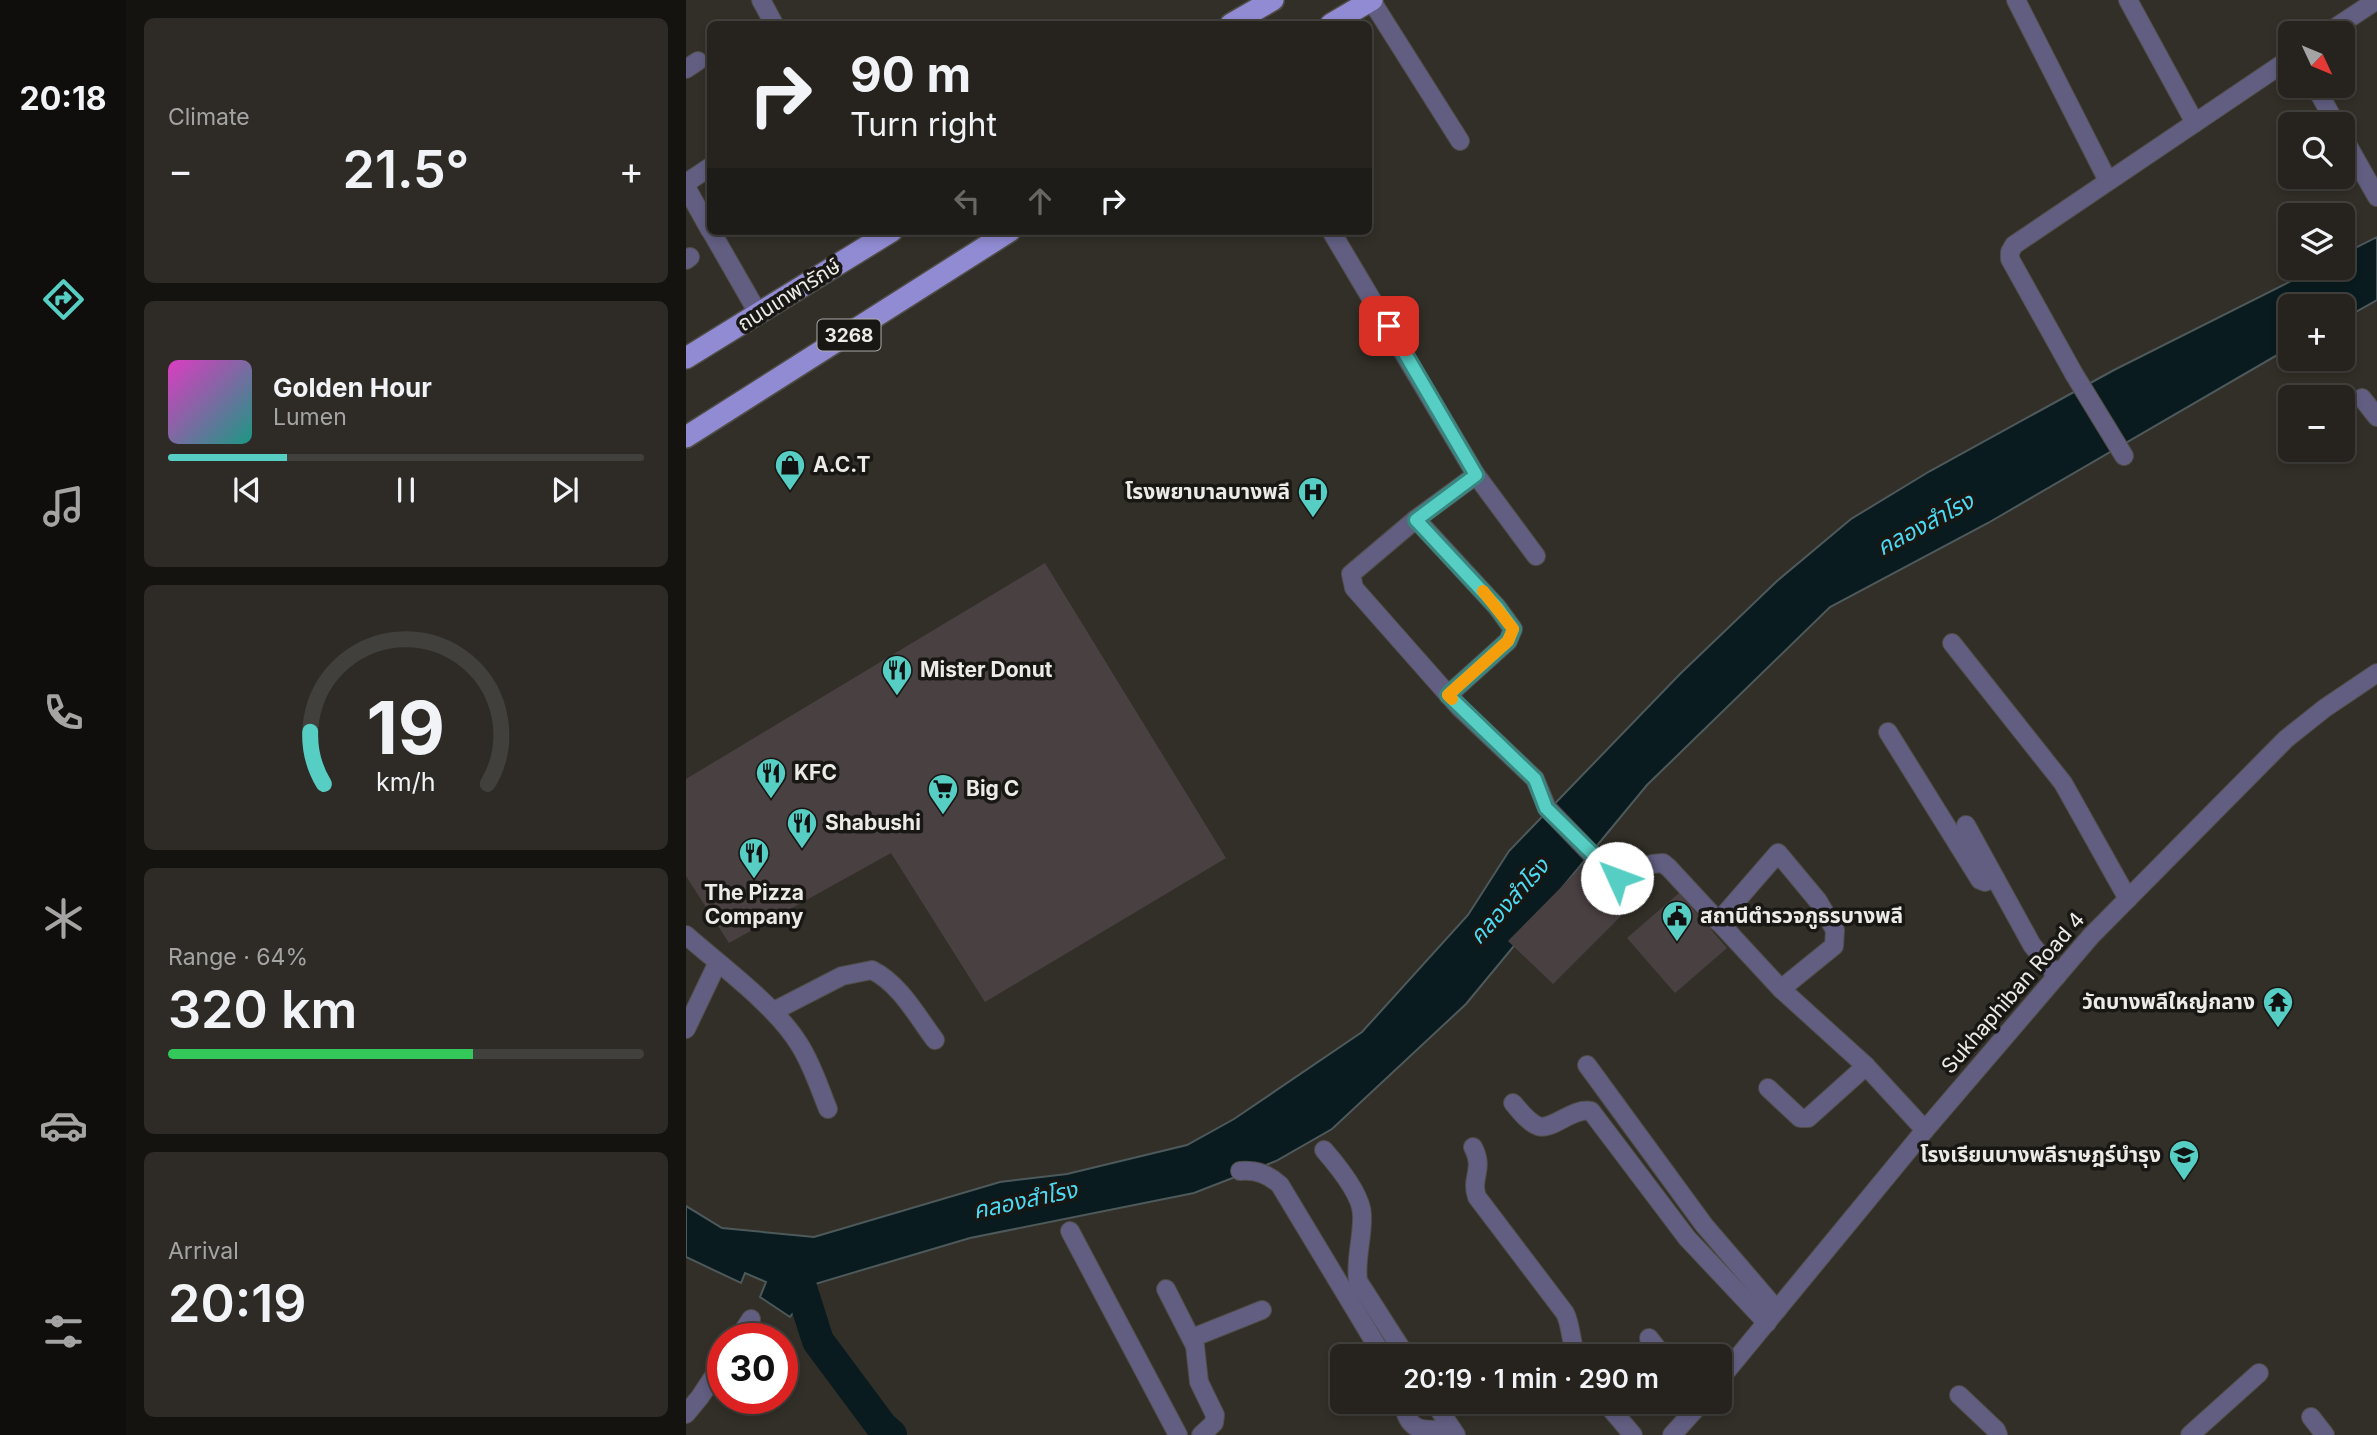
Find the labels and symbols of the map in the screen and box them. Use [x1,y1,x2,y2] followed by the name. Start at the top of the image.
[2278,21,2356,98] north arrow
[733,253,845,336] street label: ถนนเทพารักษ์
[1359,296,1419,356] pin
[818,320,880,350] road number: 3268
[773,448,807,492] shop icon: A.C.T
[813,452,871,477] place label: A.C.T
[1296,475,1330,519] hospital icon: โรงพยาบาลบางพลี
[1125,479,1290,504] place label: โรงพยาบาลบางพลี
[1872,486,1980,561] water label: คลองสำโรง
[880,653,914,697] restaurant icon: Mister Donut
[920,657,1053,682] place label: Mister Donut
[754,756,788,800] restaurant icon: KFC
[794,760,837,785] place label: KFC
[926,772,960,816] supermarket icon: Big C
[966,776,1019,801] place label: Big C
[785,806,819,850] restaurant icon: Shabushi
[825,810,921,835] place label: Shabushi
[737,836,771,880] restaurant icon: The Pizza Company
[1580,841,1654,915] position arrow
[1463,851,1556,950] water label: คลองสำโรง
[704,880,804,929] place label: The Pizza Company
[1660,899,1694,943] public building icon: สถานีตำรวจภูธรบางพลี
[1700,903,1903,929] place label: สถานีตำรวจภูธรบางพลี
[1936,907,2089,1078] street label: Sukhaphiban Road 4
[2261,985,2295,1029] temple icon: วัดบางพลีใหญ่กลาง
[2082,989,2255,1014] place label: วัดบางพลีใหญ่กลาง
[2167,1138,2201,1182] school or university icon: โรงเรียนบางพลีราษฎร์บำรุง
[1920,1142,2161,1168] place label: โรงเรียนบางพลีราษฎร์บำรุง
[970,1175,1081,1225] water label: คลองสำโรง
[707,1323,798,1414] speed limit sign: 30

